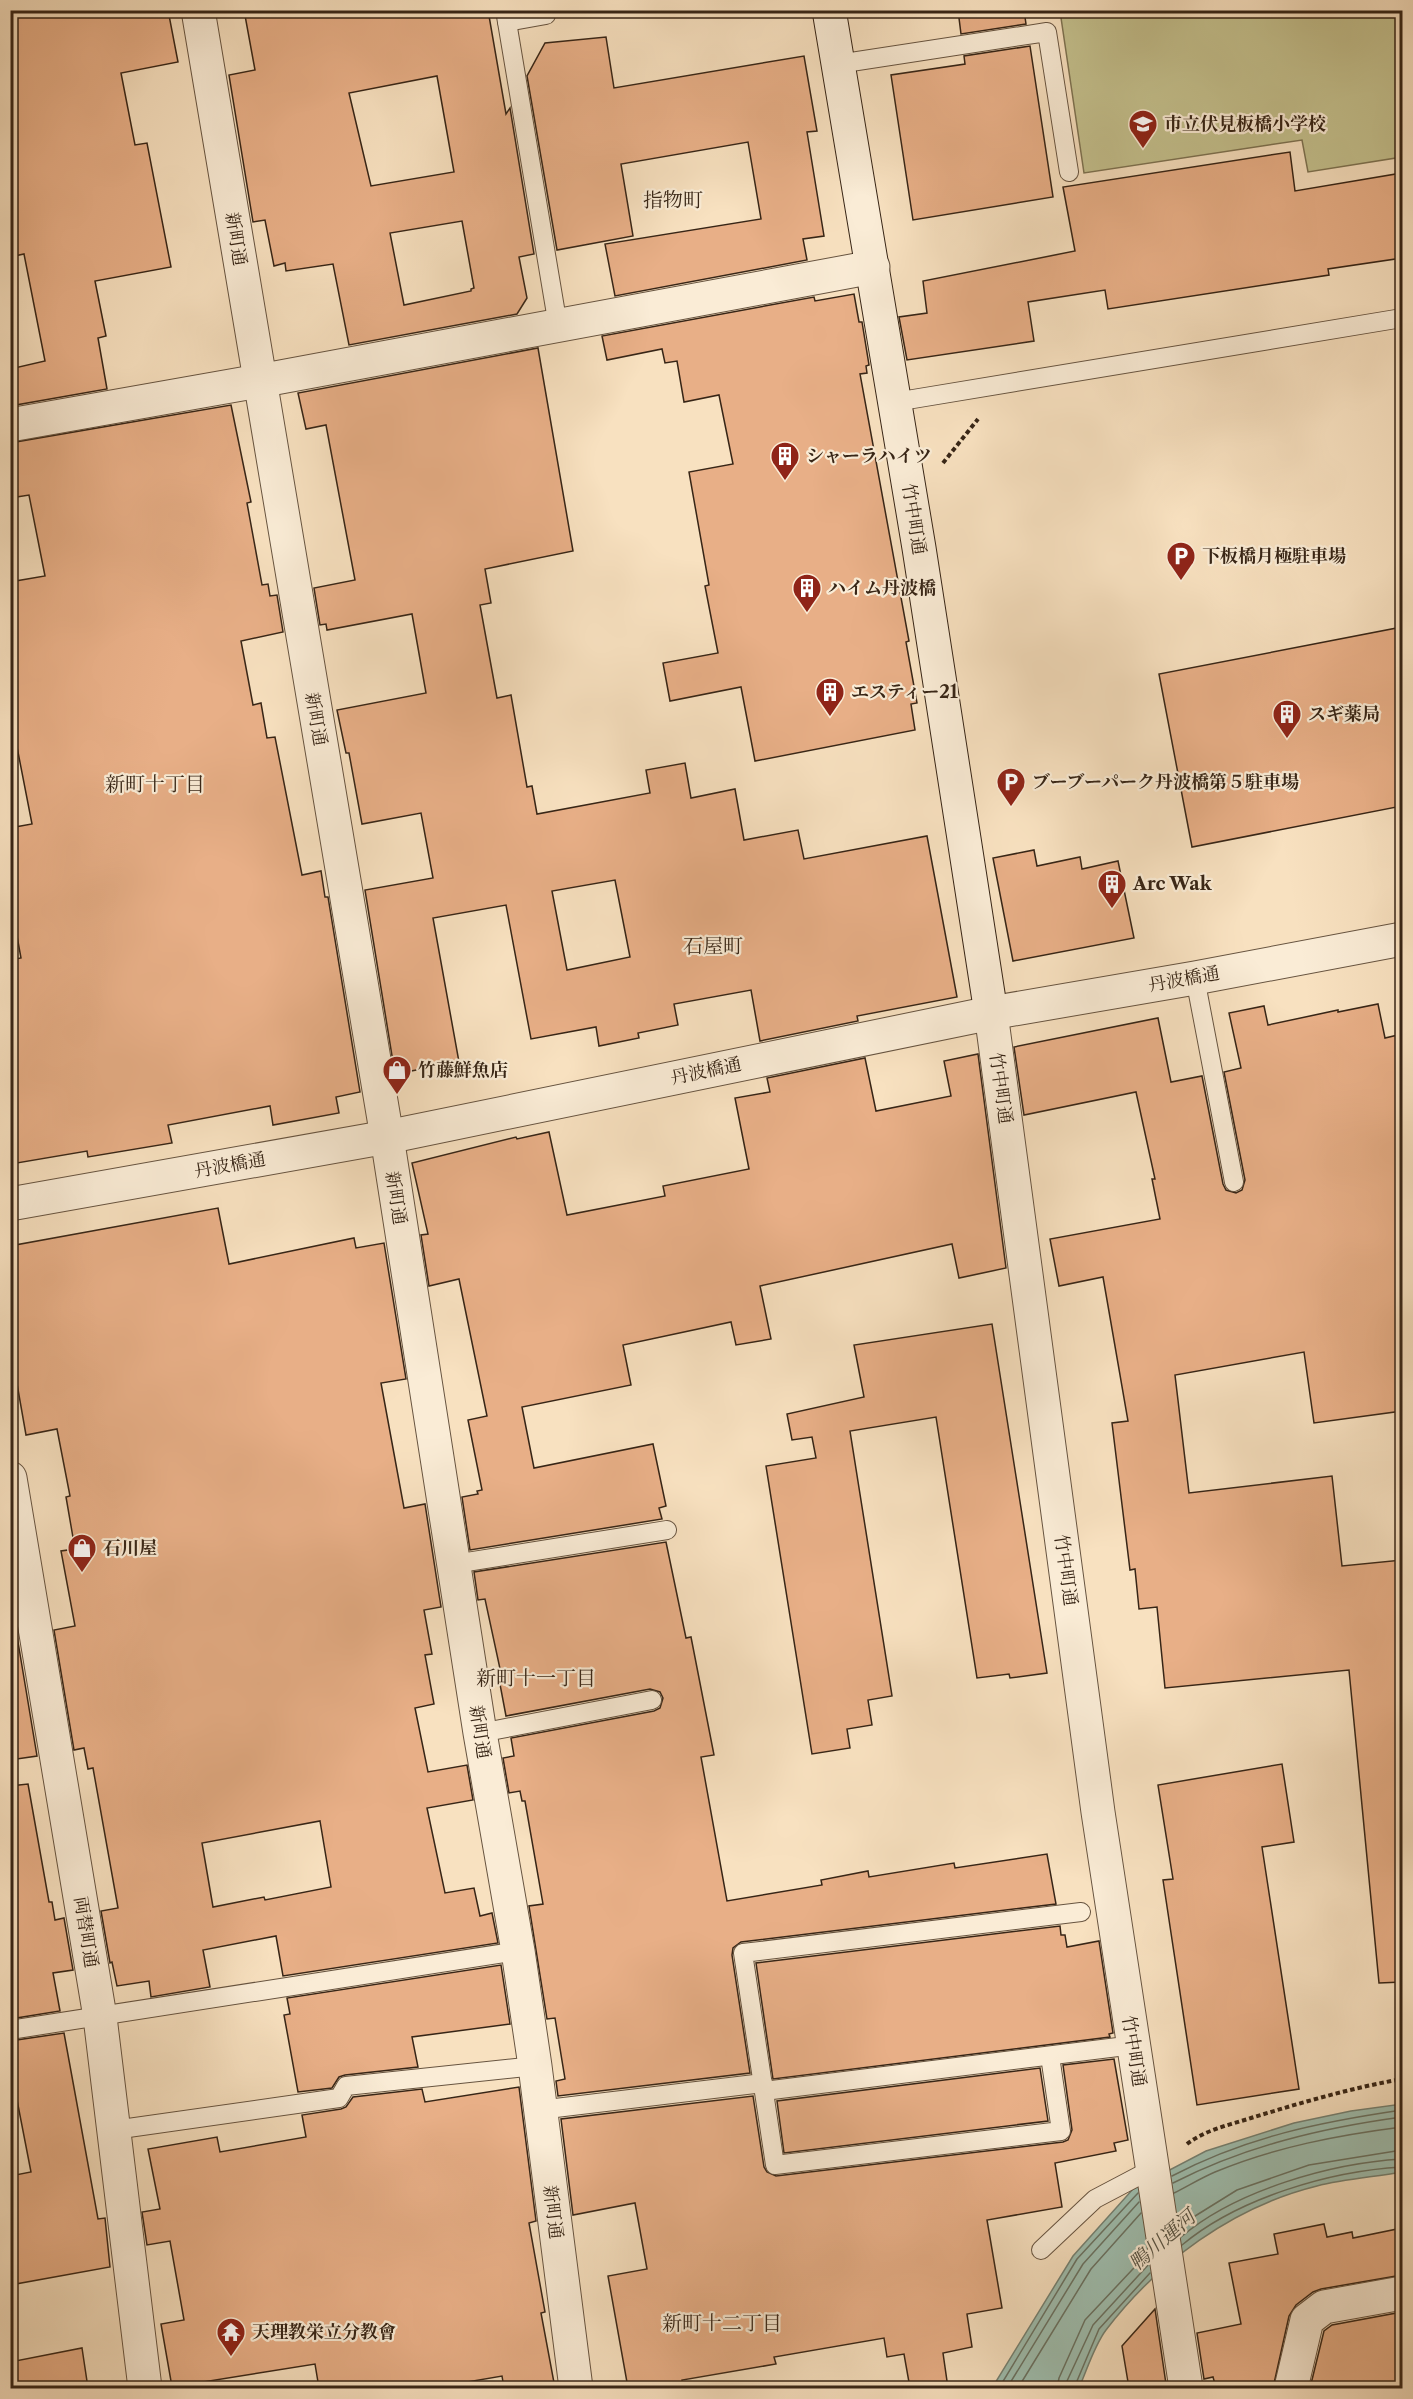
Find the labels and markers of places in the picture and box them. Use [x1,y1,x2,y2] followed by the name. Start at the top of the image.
[1127,108,1159,150] school or university icon: 市立伏見板橋小学校
[1164,113,1326,135] place label: 市立伏見板橋小学校
[769,440,801,482] building icon: シャーラハイツ
[806,445,932,467] place label: シャーラハイツ
[1165,540,1197,582] parking icon: 下板橋月極駐車場
[1202,545,1346,567] place label: 下板橋月極駐車場
[791,572,823,614] building icon: ハイム丹波橋
[828,577,936,599] place label: ハイム丹波橋
[814,676,846,718] building icon: エスティー21
[851,681,958,703] place label: エスティー21
[1271,698,1303,740] building icon: スギ薬局
[1308,703,1380,725] place label: スギ薬局
[995,766,1027,808] parking icon: ブーブーパーク丹波橋第５駐車場
[1032,771,1299,793] place label: ブーブーパーク丹波橋第５駐車場
[1096,868,1128,910] building icon: Arc Wak
[1132,873,1213,895] place label: Arc Wak
[381,1054,413,1096] shop icon: 竹藤鮮魚店
[418,1059,508,1081] place label: 竹藤鮮魚店
[66,1532,98,1574] shop icon: 石川屋
[103,1537,157,1559] place label: 石川屋
[215,2316,247,2358] temple icon: 天理教栄立分教會
[252,2321,396,2343] place label: 天理教栄立分教會

